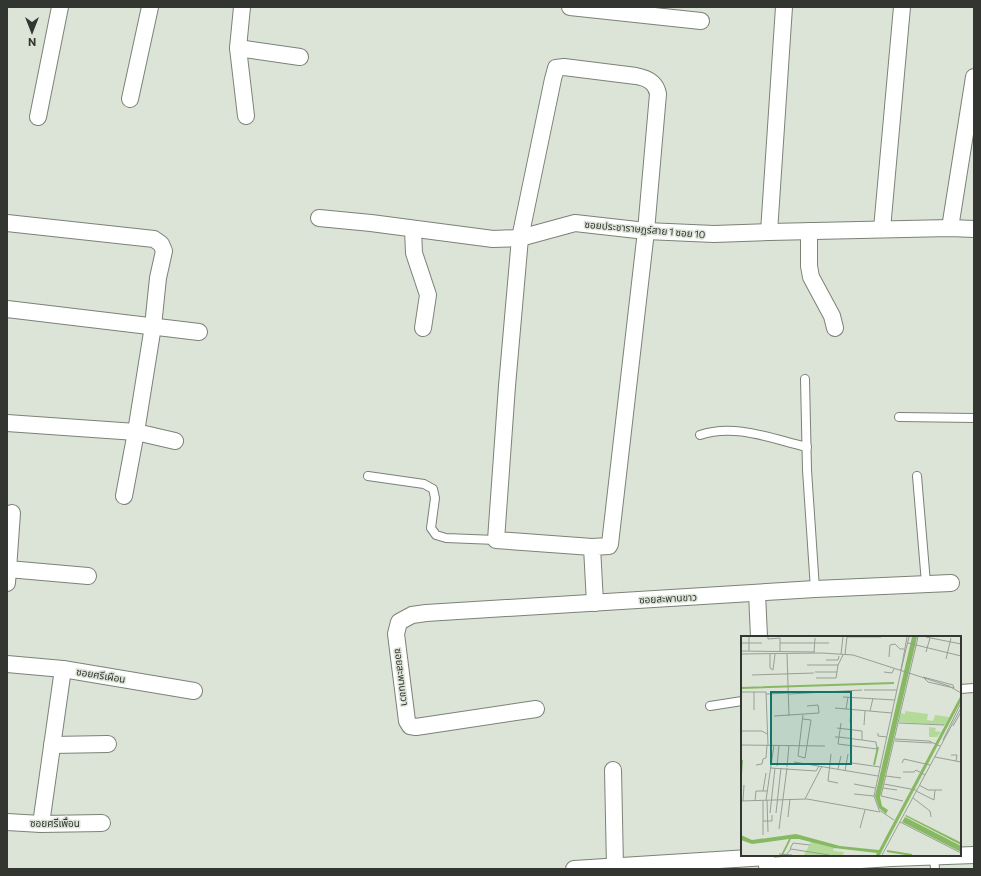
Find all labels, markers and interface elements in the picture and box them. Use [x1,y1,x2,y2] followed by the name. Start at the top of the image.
[12,12,52,52] north arrow
[28,36,36,49] text: N
[584,218,706,240] street label: ซอยประชาราษฎร์สาย 1 ซอย 10
[639,590,697,606] street label: ซอยสะพานขาว
[741,636,961,856] inset map
[393,648,411,706] street label: ซอยสะพานขวา
[76,665,126,685] street label: ซอยศรีเผือน
[30,816,80,829] street label: ซอยศรีเพื่อน

